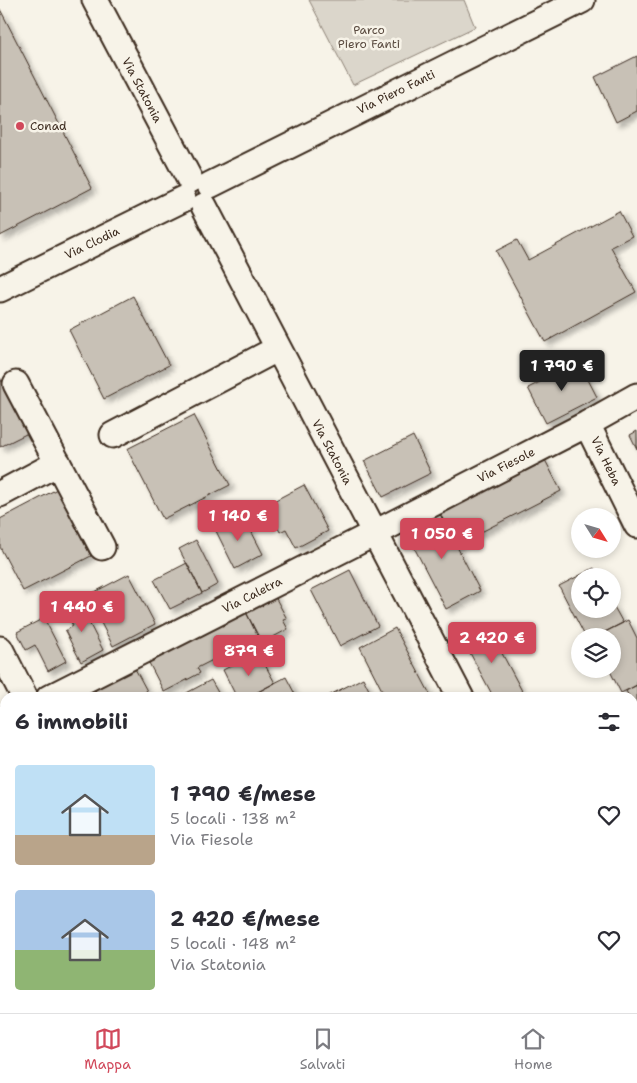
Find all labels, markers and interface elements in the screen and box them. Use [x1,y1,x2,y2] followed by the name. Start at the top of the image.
[338,22,400,52] park label: Parco Piero Fanti
[118,55,166,126] street label: Via Statonia
[354,66,438,118] street label: Via Piero Fanti
[30,118,67,134] place label: Conad
[14,120,26,132] marker: Conad
[62,223,123,263] street label: Via Clodia
[516,350,608,392] pin: 1 790 €
[531,355,593,376] text: 1 790 €
[308,417,356,488] street label: Via Statonia
[587,434,625,489] street label: Via Heba
[474,444,538,486] street label: Via Fiesole
[192,500,284,542] pin: 1 140 €
[209,505,267,526] text: 1 140 €
[571,508,621,558] north arrow
[571,508,621,678] map controls
[396,518,488,560] pin: 1 050 €
[411,523,473,544] text: 1 050 €
[571,568,621,618] button: locate
[219,573,285,617] street label: Via Caletra
[36,590,128,633] pin: 1 440 €
[50,596,114,617] text: 1 440 €
[446,622,538,664] pin: 2 420 €
[459,627,525,648] text: 2 420 €
[571,628,621,678] button: layers
[214,634,284,677] pin: 879 €
[224,640,274,661] text: 879 €
[15,708,128,736] text: 6 immobili
[595,708,623,736] icon: filters
[170,780,316,808] text: 1 790 €/mese
[55,785,115,845] icon: home
[595,801,623,829] icon: heart
[170,808,296,829] text: 5 locali · 138 m²
[170,829,253,850] text: Via Fiesole
[170,905,320,933] text: 2 420 €/mese
[55,910,115,970] icon: home
[595,926,623,954] icon: heart
[170,933,296,954] text: 5 locali · 148 m²
[170,954,266,975] text: Via Statonia
[84,1025,131,1073] tab: Mappa
[300,1025,345,1073] tab: Salvati
[514,1025,553,1073] tab: Home

